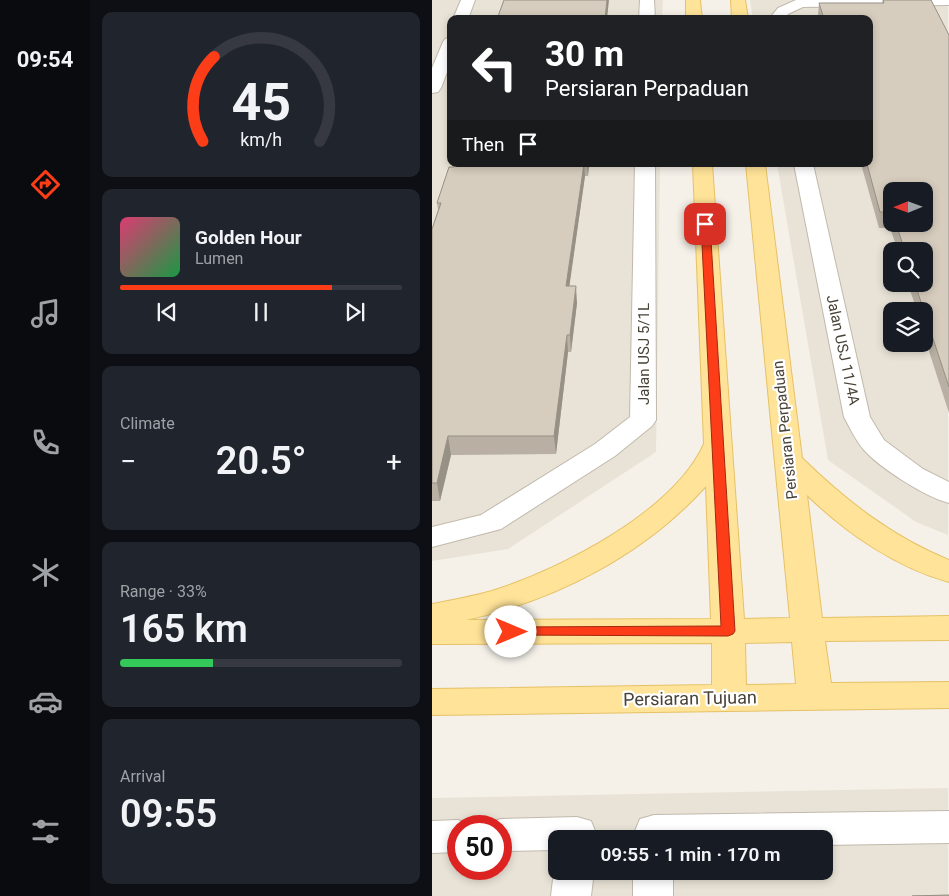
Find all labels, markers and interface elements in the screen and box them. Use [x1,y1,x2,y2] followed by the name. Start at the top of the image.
[545,34,624,75] text: 30 m
[462,35,527,100] icon: left
[17,47,73,72] text: 09:54
[231,72,291,133] text: 45
[545,76,749,101] text: Persiaran Perpaduan
[240,129,282,150] text: km/h
[514,130,542,158] icon: arrive
[462,133,504,156] text: Then
[28,167,63,202] icon: directions
[883,182,933,232] north arrow
[883,182,933,352] map controls
[684,203,726,245] pin
[691,210,719,238] icon: arrive
[195,226,302,249] text: Golden Hour
[883,242,933,292] button: search
[195,249,243,268] text: Lumen
[823,293,864,407] street label: Jalan USJ 11/4A
[28,296,63,331] icon: music
[153,298,181,326] icon: previous
[247,298,275,326] icon: pause
[341,298,369,326] icon: next
[883,302,933,352] button: layers
[635,303,653,405] street label: Jalan USJ 5/1L
[769,360,801,500] street label: Persiaran Perpaduan
[120,414,175,433] text: Climate
[28,425,63,460] icon: phone
[216,439,306,483] text: 20.5°
[120,445,136,478] text: −
[386,445,402,478] text: +
[28,555,63,590] icon: climate
[120,582,207,601] text: Range · 33%
[484,605,536,657] position arrow
[120,607,248,651] text: 165 km
[28,684,63,719] icon: car
[623,686,757,710] street label: Persiaran Tujuan
[120,767,165,786] text: Arrival
[120,792,217,836] text: 09:55
[28,814,63,849] icon: filters
[447,815,512,880] speed limit sign: 50
[600,843,781,866] text: 09:55 · 1 min · 170 m

